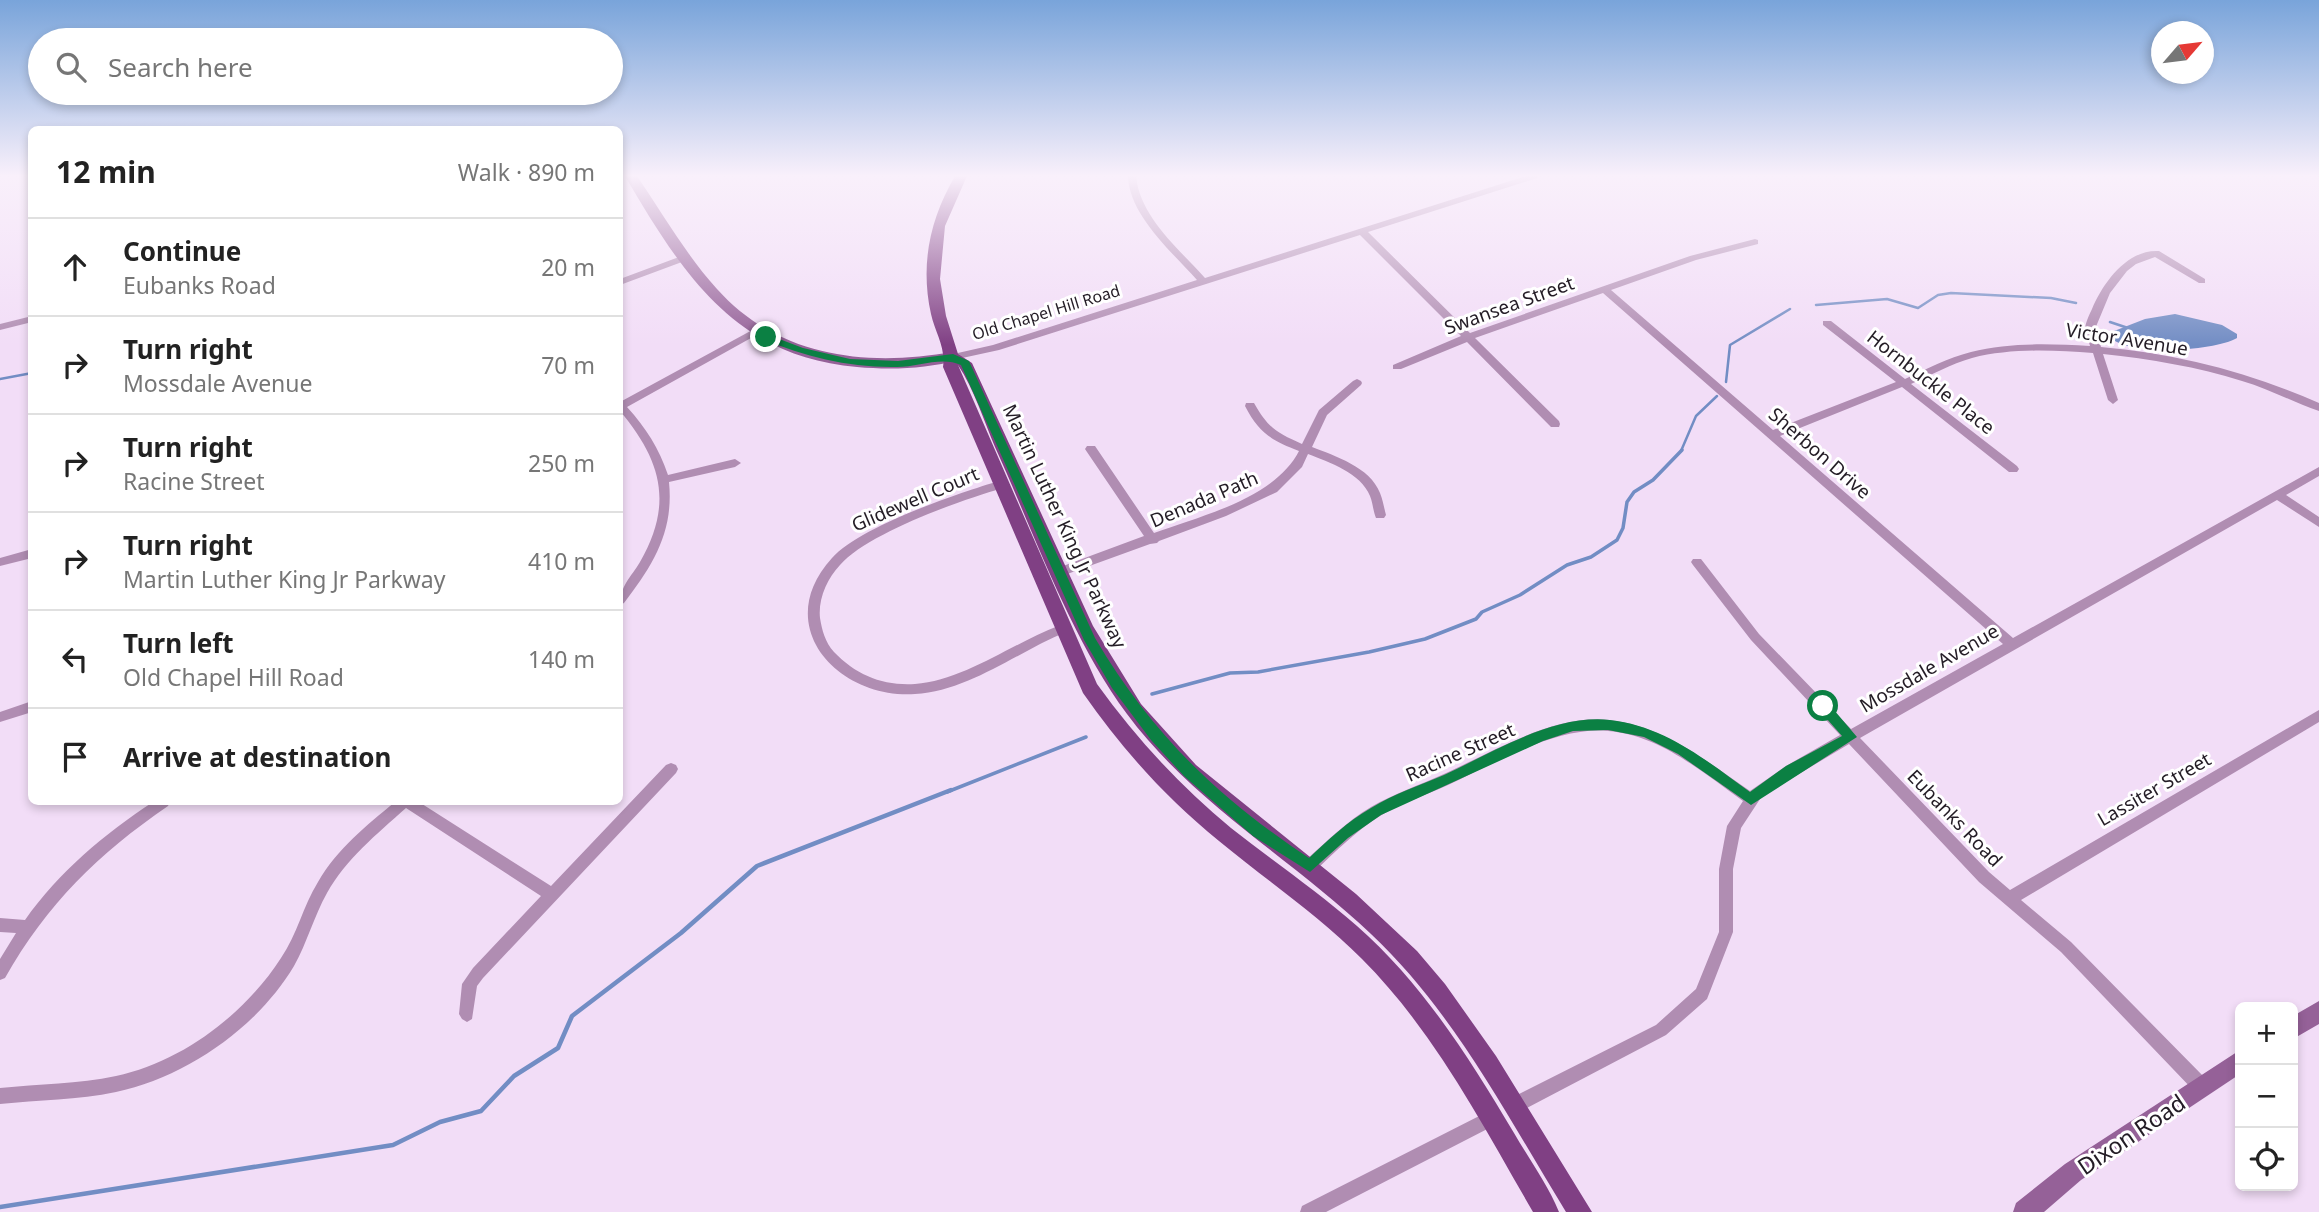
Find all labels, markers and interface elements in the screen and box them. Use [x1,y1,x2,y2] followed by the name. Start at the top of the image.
[2151,21,2214,84] north arrow
[28,28,623,105] search box
[52,48,90,86] icon: search
[108,49,253,85] text: Search here
[56,151,156,192] text: 12 min
[458,156,595,188] text: Walk · 890 m
[123,233,241,269] text: Continue
[56,248,94,286] icon: ahead
[541,251,595,283] text: 20 m
[123,269,276,301] text: Eubanks Road
[1441,269,1578,341] street label: Swansea Street
[969,279,1123,345] street label: Old Chapel Hill Road
[2064,317,2190,361] street label: Victor Avenue
[750,321,781,352] route end
[1862,324,2000,440] street label: Hornbuckle Place
[123,331,253,367] text: Turn right
[56,346,94,384] icon: right
[541,349,595,381] text: 70 m
[123,367,313,399] text: Mossdale Avenue
[997,400,1133,653] street label: Martin Luther King Jr Parkway
[1763,401,1877,505] street label: Sherbon Drive
[123,429,253,465] text: Turn right
[56,444,94,482] icon: right
[528,447,595,479] text: 250 m
[847,460,983,538] street label: Glidewell Court
[123,465,265,497] text: Racine Street
[1146,465,1262,533] street label: Denada Path
[123,527,253,563] text: Turn right
[56,542,94,580] icon: right
[528,545,595,577] text: 410 m
[123,563,446,595] text: Martin Luther King Jr Parkway
[1855,618,2003,718] street label: Mossdale Avenue
[123,625,234,661] text: Turn left
[56,640,94,678] icon: left
[528,643,595,675] text: 140 m
[123,661,344,693] text: Old Chapel Hill Road
[1807,690,1838,721] route start
[1401,716,1519,788] street label: Racine Street
[56,738,94,776] icon: arrive
[123,739,392,775] text: Arrive at destination
[2092,746,2216,832] street label: Lassiter Street
[1902,764,2008,872] street label: Eubanks Road
[2235,1002,2298,1191] map controls
[2235,1002,2298,1065] button: +
[2235,1065,2298,1128] button: −
[2071,1086,2191,1182] street label: Dixon Road
[2235,1128,2298,1191] button: locate

